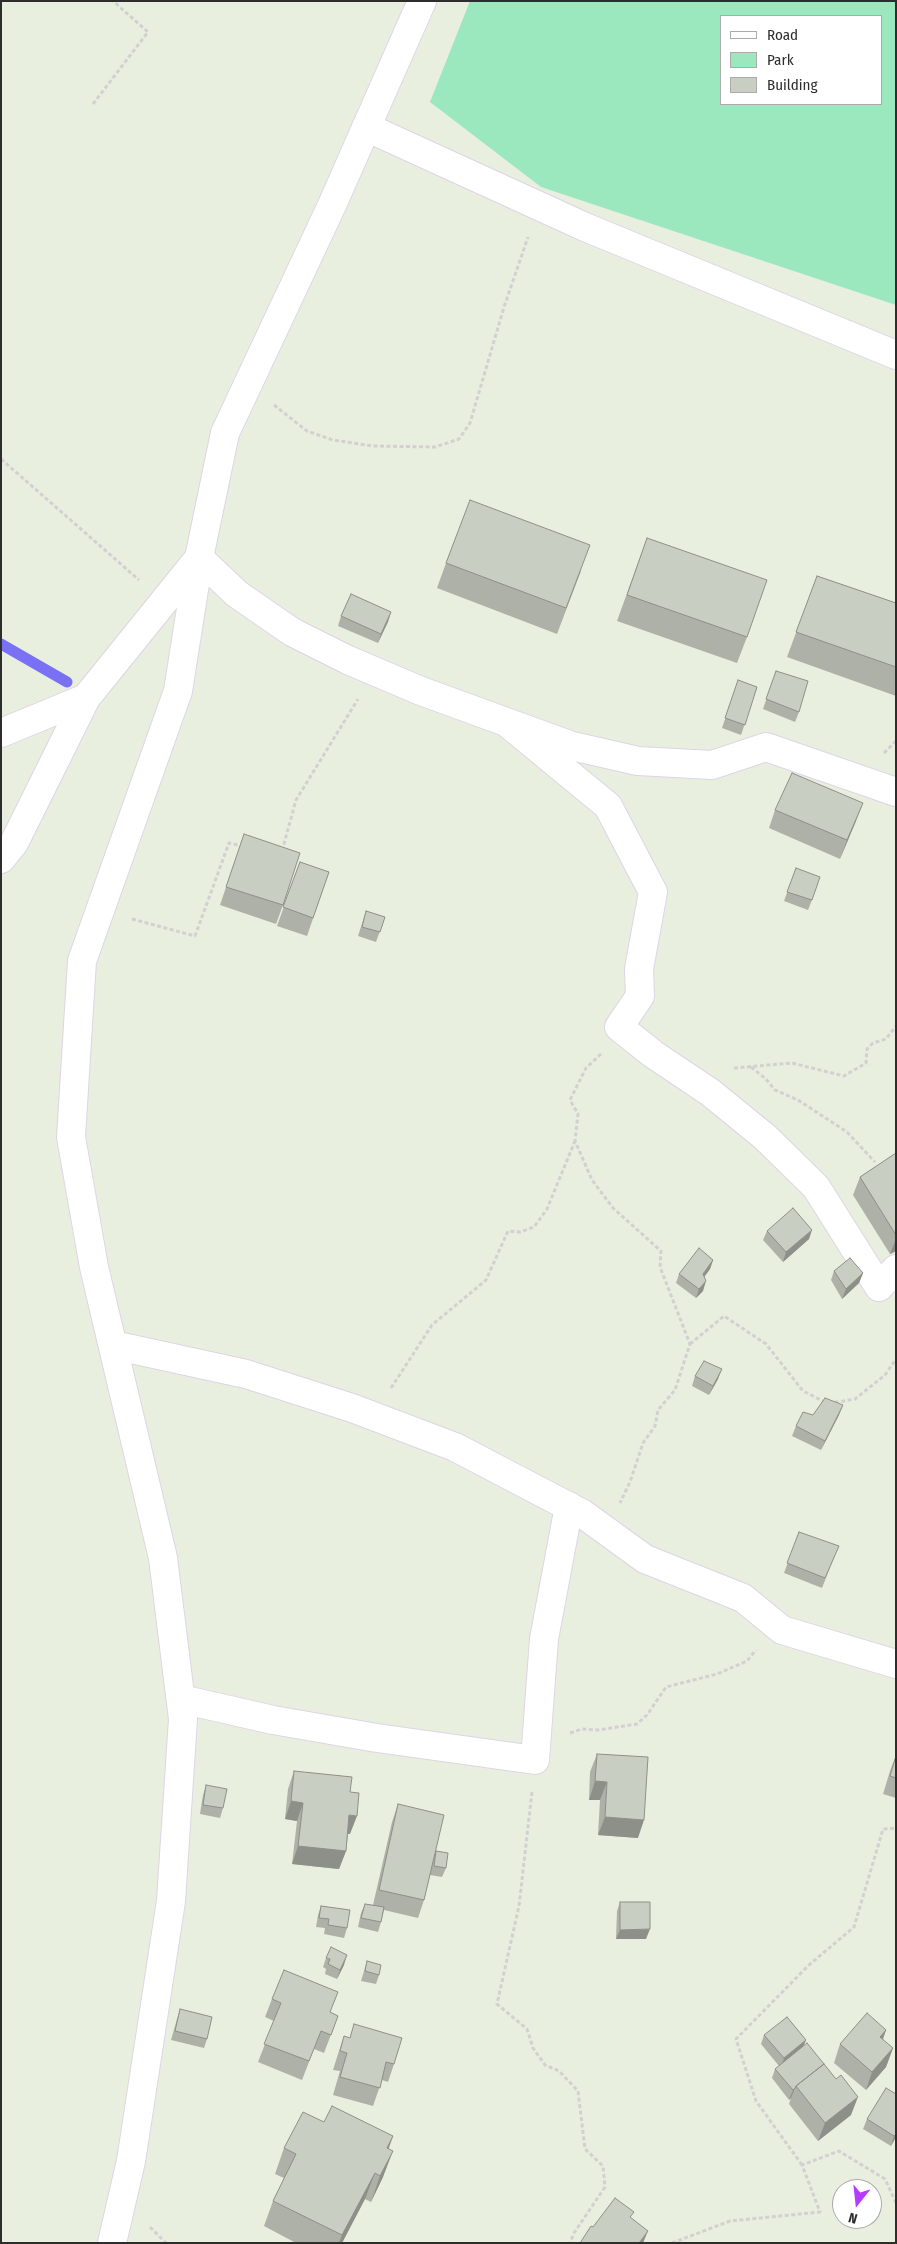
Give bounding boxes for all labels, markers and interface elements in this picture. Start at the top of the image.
legend [720,15,882,105]
text: Road [767,26,798,44]
text: Park [767,51,794,69]
text: Building [767,76,818,94]
north arrow [832,2179,882,2229]
text: N [847,2209,859,2227]

